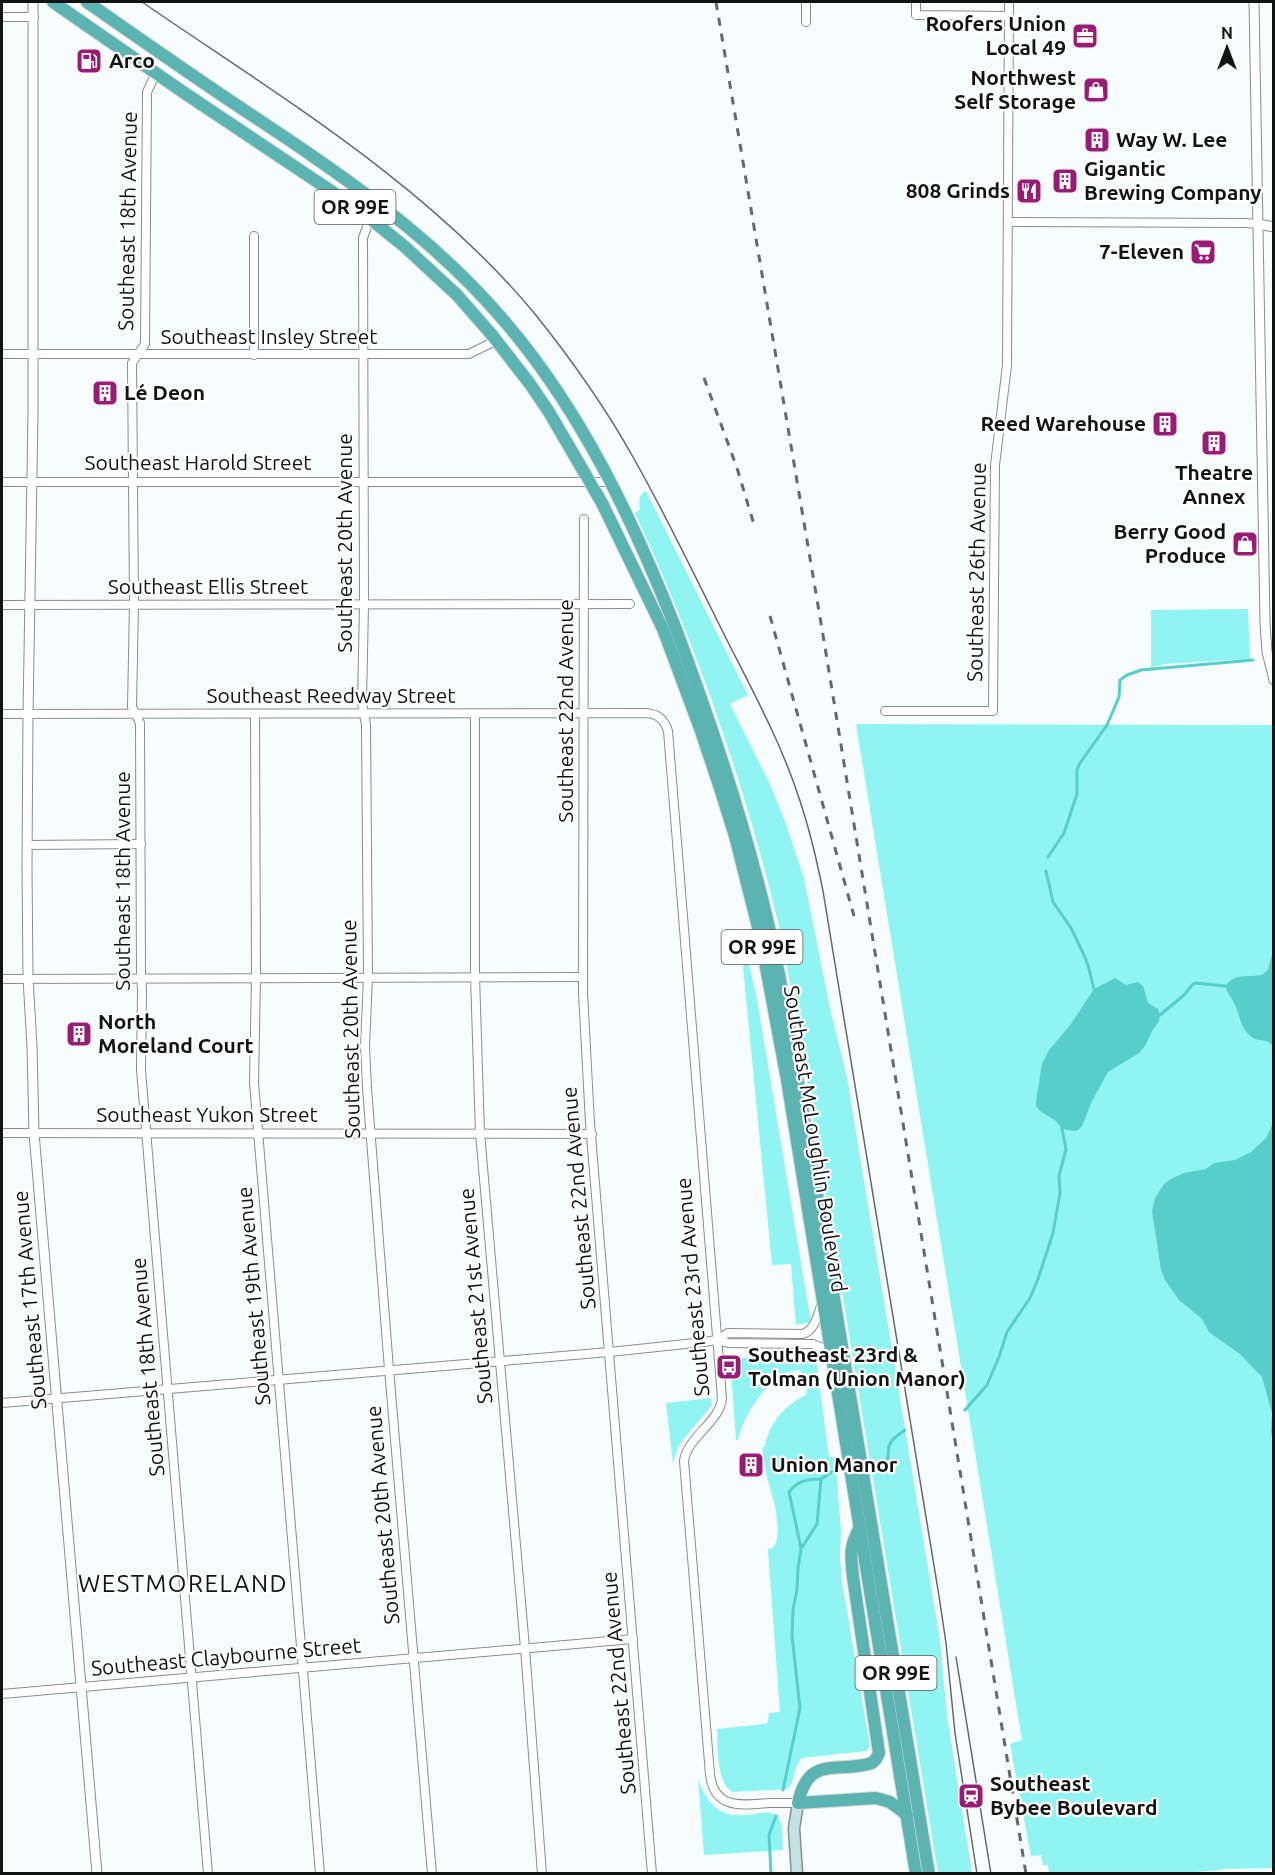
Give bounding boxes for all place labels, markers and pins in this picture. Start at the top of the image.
place label: Roofers Union Local 49 [925,11,1066,59]
office icon: Roofers Union Local 49 [1070,21,1100,51]
fuel station icon: Arco [74,46,104,76]
place label: Arco [109,48,155,72]
place label: Northwest Self Storage [954,65,1076,113]
shop icon: Northwest Self Storage [1081,75,1111,105]
building icon: Way W. Lee [1082,125,1112,155]
place label: Way W. Lee [1116,127,1227,151]
place label: Gigantic Brewing Company [1084,156,1261,204]
building icon: Gigantic Brewing Company [1050,166,1080,196]
restaurant icon: 808 Grinds [1014,176,1044,206]
place label: 808 Grinds [906,178,1010,202]
supermarket icon: 7-Eleven [1188,237,1218,267]
place label: 7-Eleven [1099,239,1184,263]
building icon: Lé Deon [90,378,120,408]
place label: Lé Deon [124,380,205,404]
building icon: Reed Warehouse [1150,409,1180,439]
place label: Reed Warehouse [980,411,1146,435]
building icon: Theatre Annex [1199,428,1229,458]
place label: Theatre Annex [1175,460,1253,508]
place label: Berry Good Produce [1114,519,1226,567]
shop icon: Berry Good Produce [1230,529,1260,559]
place label: North Moreland Court [98,1009,254,1057]
building icon: North Moreland Court [64,1019,94,1049]
place label: Southeast 23rd & Tolman (Union Manor) [748,1342,966,1390]
bus stop icon: Southeast 23rd & Tolman (Union Manor) [714,1352,744,1382]
building icon: Union Manor [736,1450,766,1480]
place label: Union Manor [771,1452,898,1476]
place label: Southeast Bybee Boulevard [990,1771,1158,1819]
station icon: Southeast Bybee Boulevard [956,1781,986,1811]

